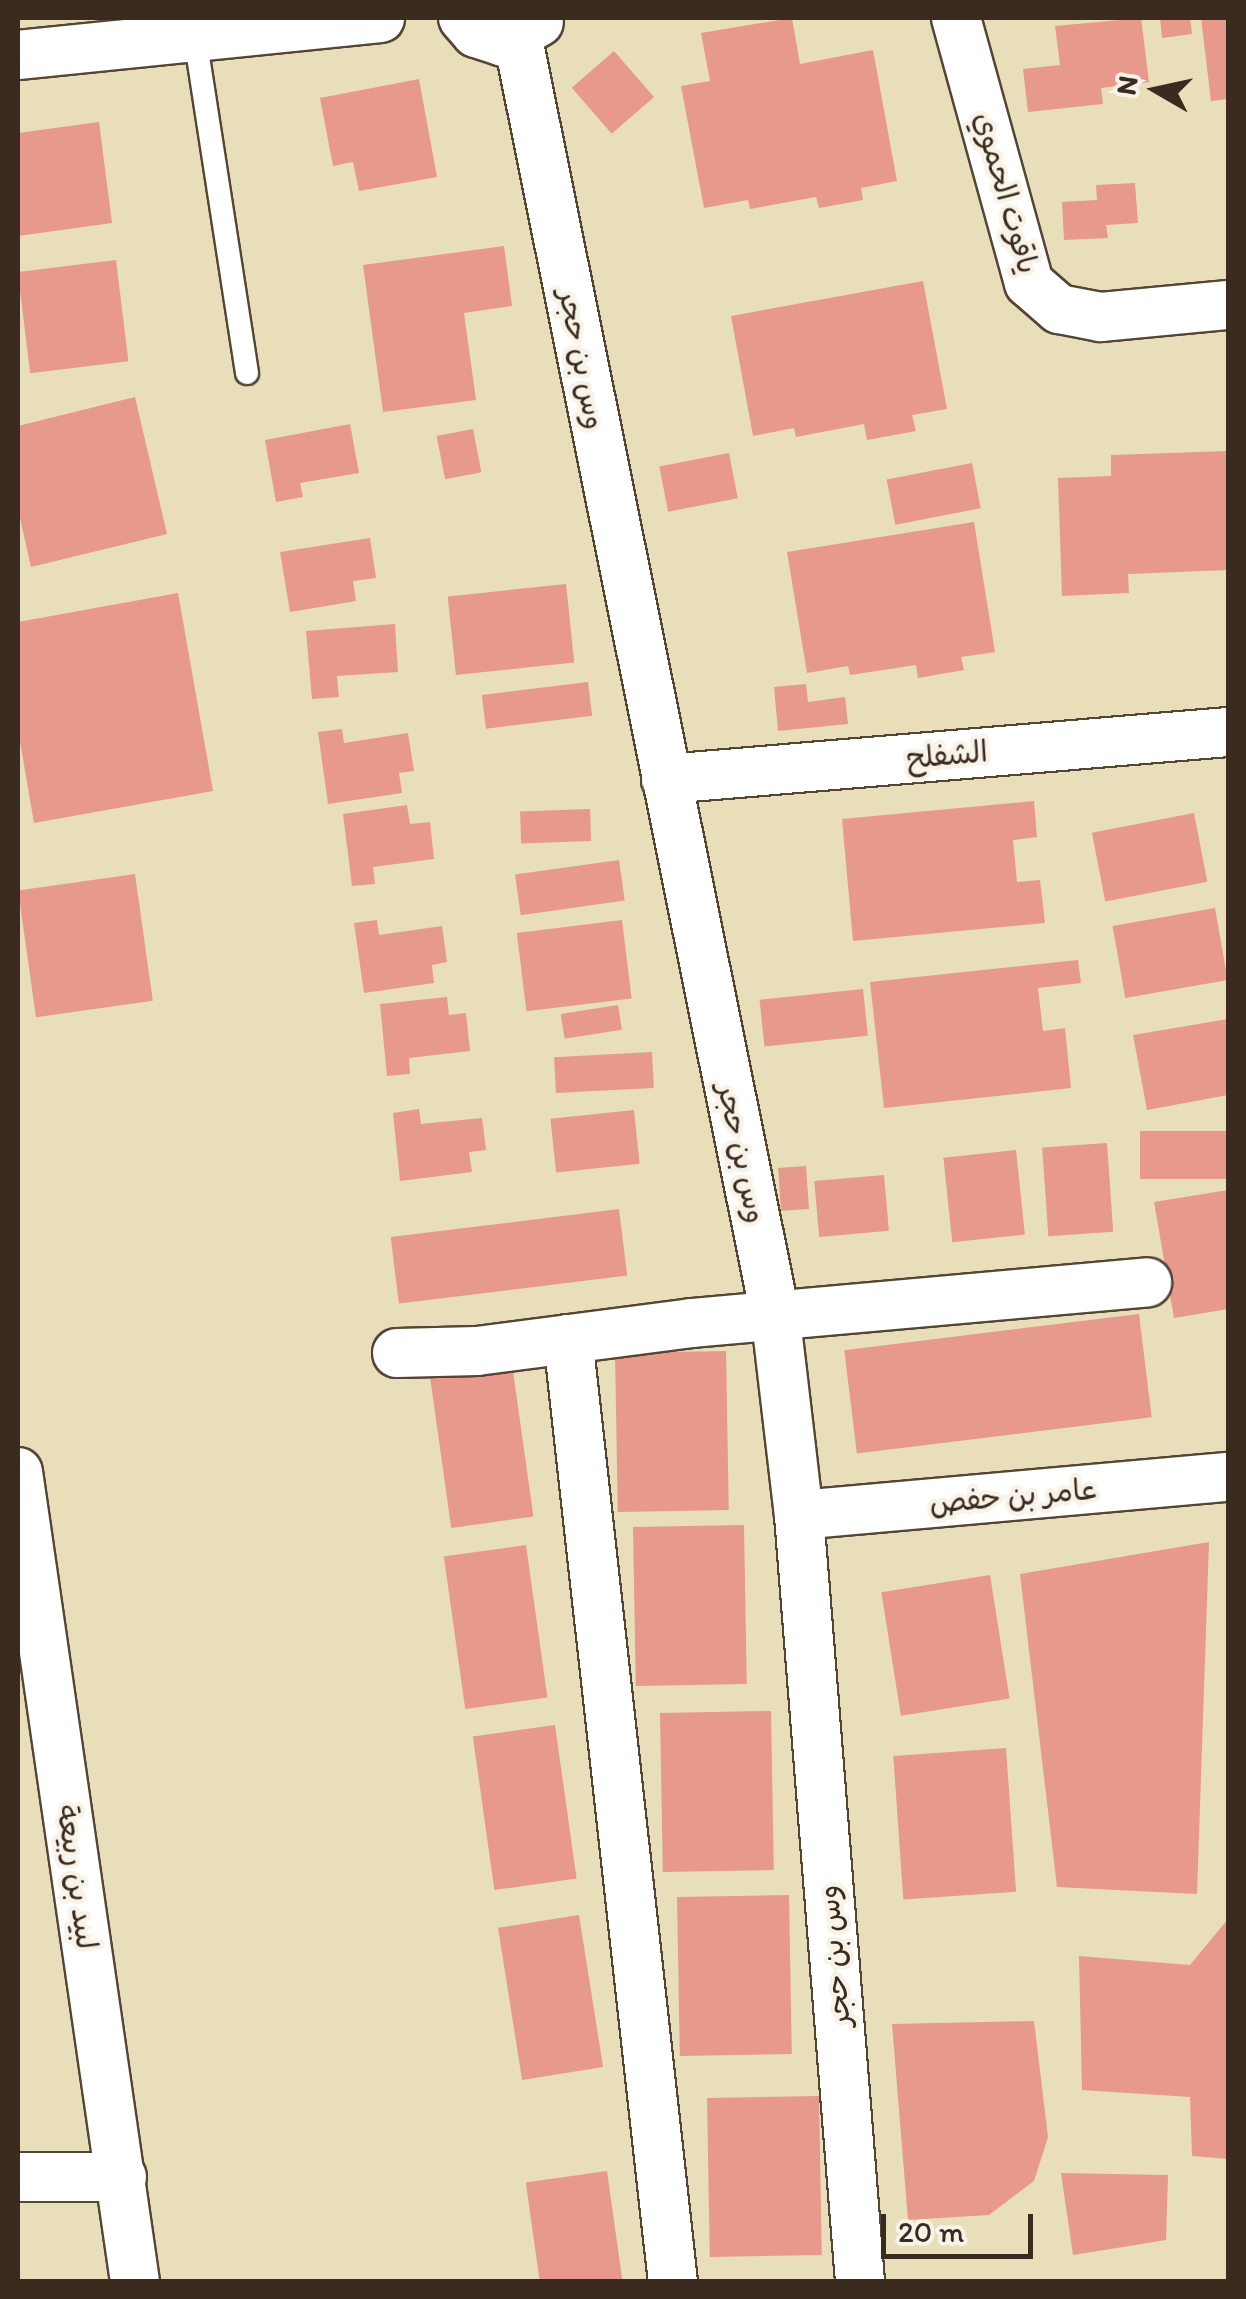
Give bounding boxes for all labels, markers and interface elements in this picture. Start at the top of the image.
north arrow [1106,40,1206,140]
text: N [1108,73,1145,97]
street label: ياقوت الحموي [966,108,1046,278]
street label: وس بن حجر [551,286,613,432]
street label: الشفلح [905,734,989,776]
street label: وس بن حجر [710,1080,774,1226]
street label: عامر بن حفص [928,1471,1100,1521]
street label: لبيد بن ربيعة [49,1802,105,1952]
street label: وس بن حجر [810,1883,858,2029]
scale bar [886,2194,1038,2256]
text: 20 m [898,2213,964,2250]

